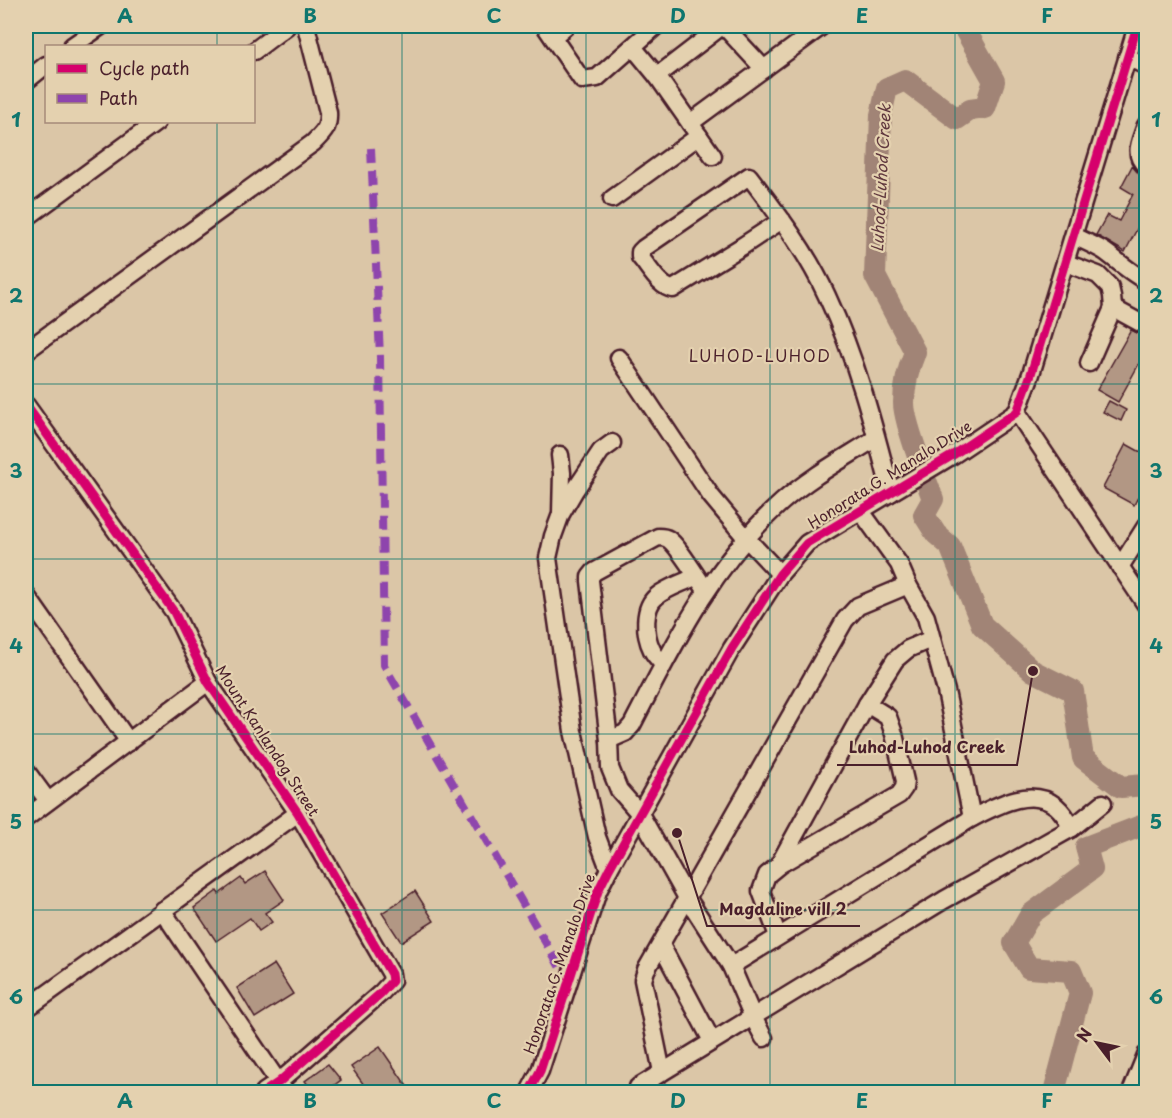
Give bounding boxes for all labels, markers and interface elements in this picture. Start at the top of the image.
text: A [117,0,133,30]
text: B [303,0,317,30]
text: C [486,0,502,30]
text: D [670,0,686,30]
text: E [856,0,868,30]
text: F [1041,0,1053,30]
legend [45,45,255,123]
text: Cycle path [99,54,190,81]
text: Path [99,84,138,111]
water label: Luhod-Luhod Creek [864,102,896,253]
text: 1 [11,104,21,134]
text: 1 [1151,104,1161,134]
text: 2 [9,280,23,310]
text: 2 [1149,280,1163,310]
district label: LUHOD-LUHOD [689,343,831,367]
street label: Honorata G. Manalo Drive [803,414,976,534]
text: 3 [9,455,23,485]
text: 3 [1149,455,1163,485]
text: 4 [9,630,23,660]
text: 4 [1149,630,1163,660]
street label: Mount Kanlandog Street [211,660,326,820]
callout: Luhod-Luhod Creek [837,731,1017,765]
text: Luhod-Luhod Creek [849,734,1005,758]
text: 5 [10,806,22,836]
text: 5 [1150,806,1162,836]
street label: Honorata G. Manalo Drive [517,870,600,1057]
callout: Magdaline vill 2 [707,892,860,926]
text: Magdaline vill 2 [719,896,847,920]
text: 6 [9,981,23,1011]
text: 6 [1149,981,1163,1011]
north arrow [1067,1013,1127,1073]
text: N [1070,1023,1097,1046]
text: A [117,1085,133,1115]
text: B [303,1085,317,1115]
text: C [486,1085,502,1115]
text: D [670,1085,686,1115]
text: E [856,1085,868,1115]
text: F [1041,1085,1053,1115]

